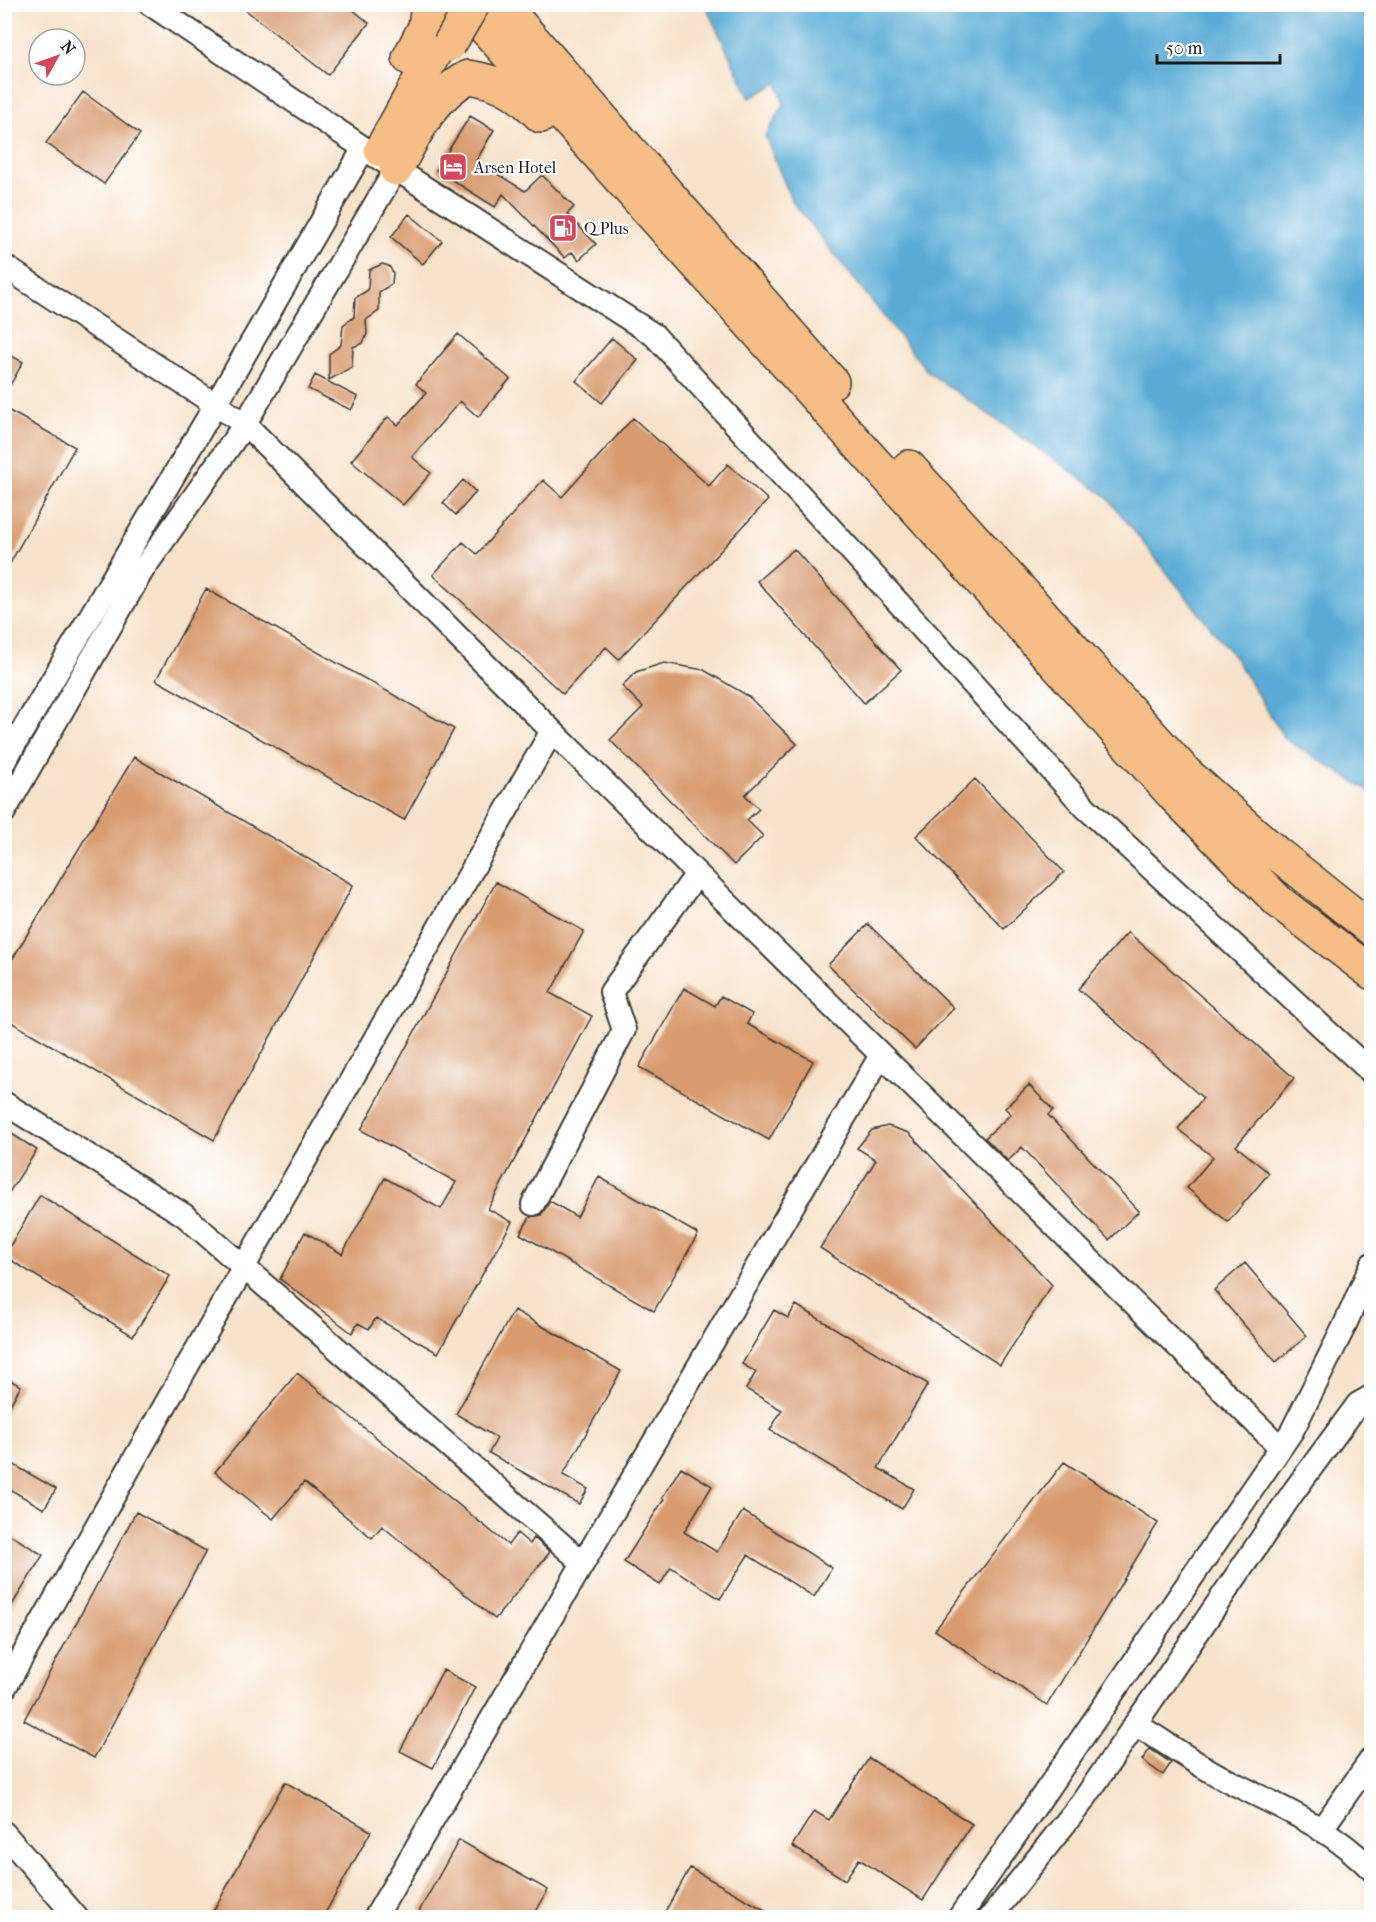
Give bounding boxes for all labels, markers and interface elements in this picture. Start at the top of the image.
north arrow [27,27,87,87]
scale bar [1157,27,1280,65]
text: N [57,37,80,59]
text: 50 m [1166,38,1203,59]
hotel icon: Arsen Hotel [437,151,469,183]
place label: Arsen Hotel [473,158,557,177]
fuel station icon: Q Plus [547,212,579,244]
place label: Q Plus [584,219,629,238]

